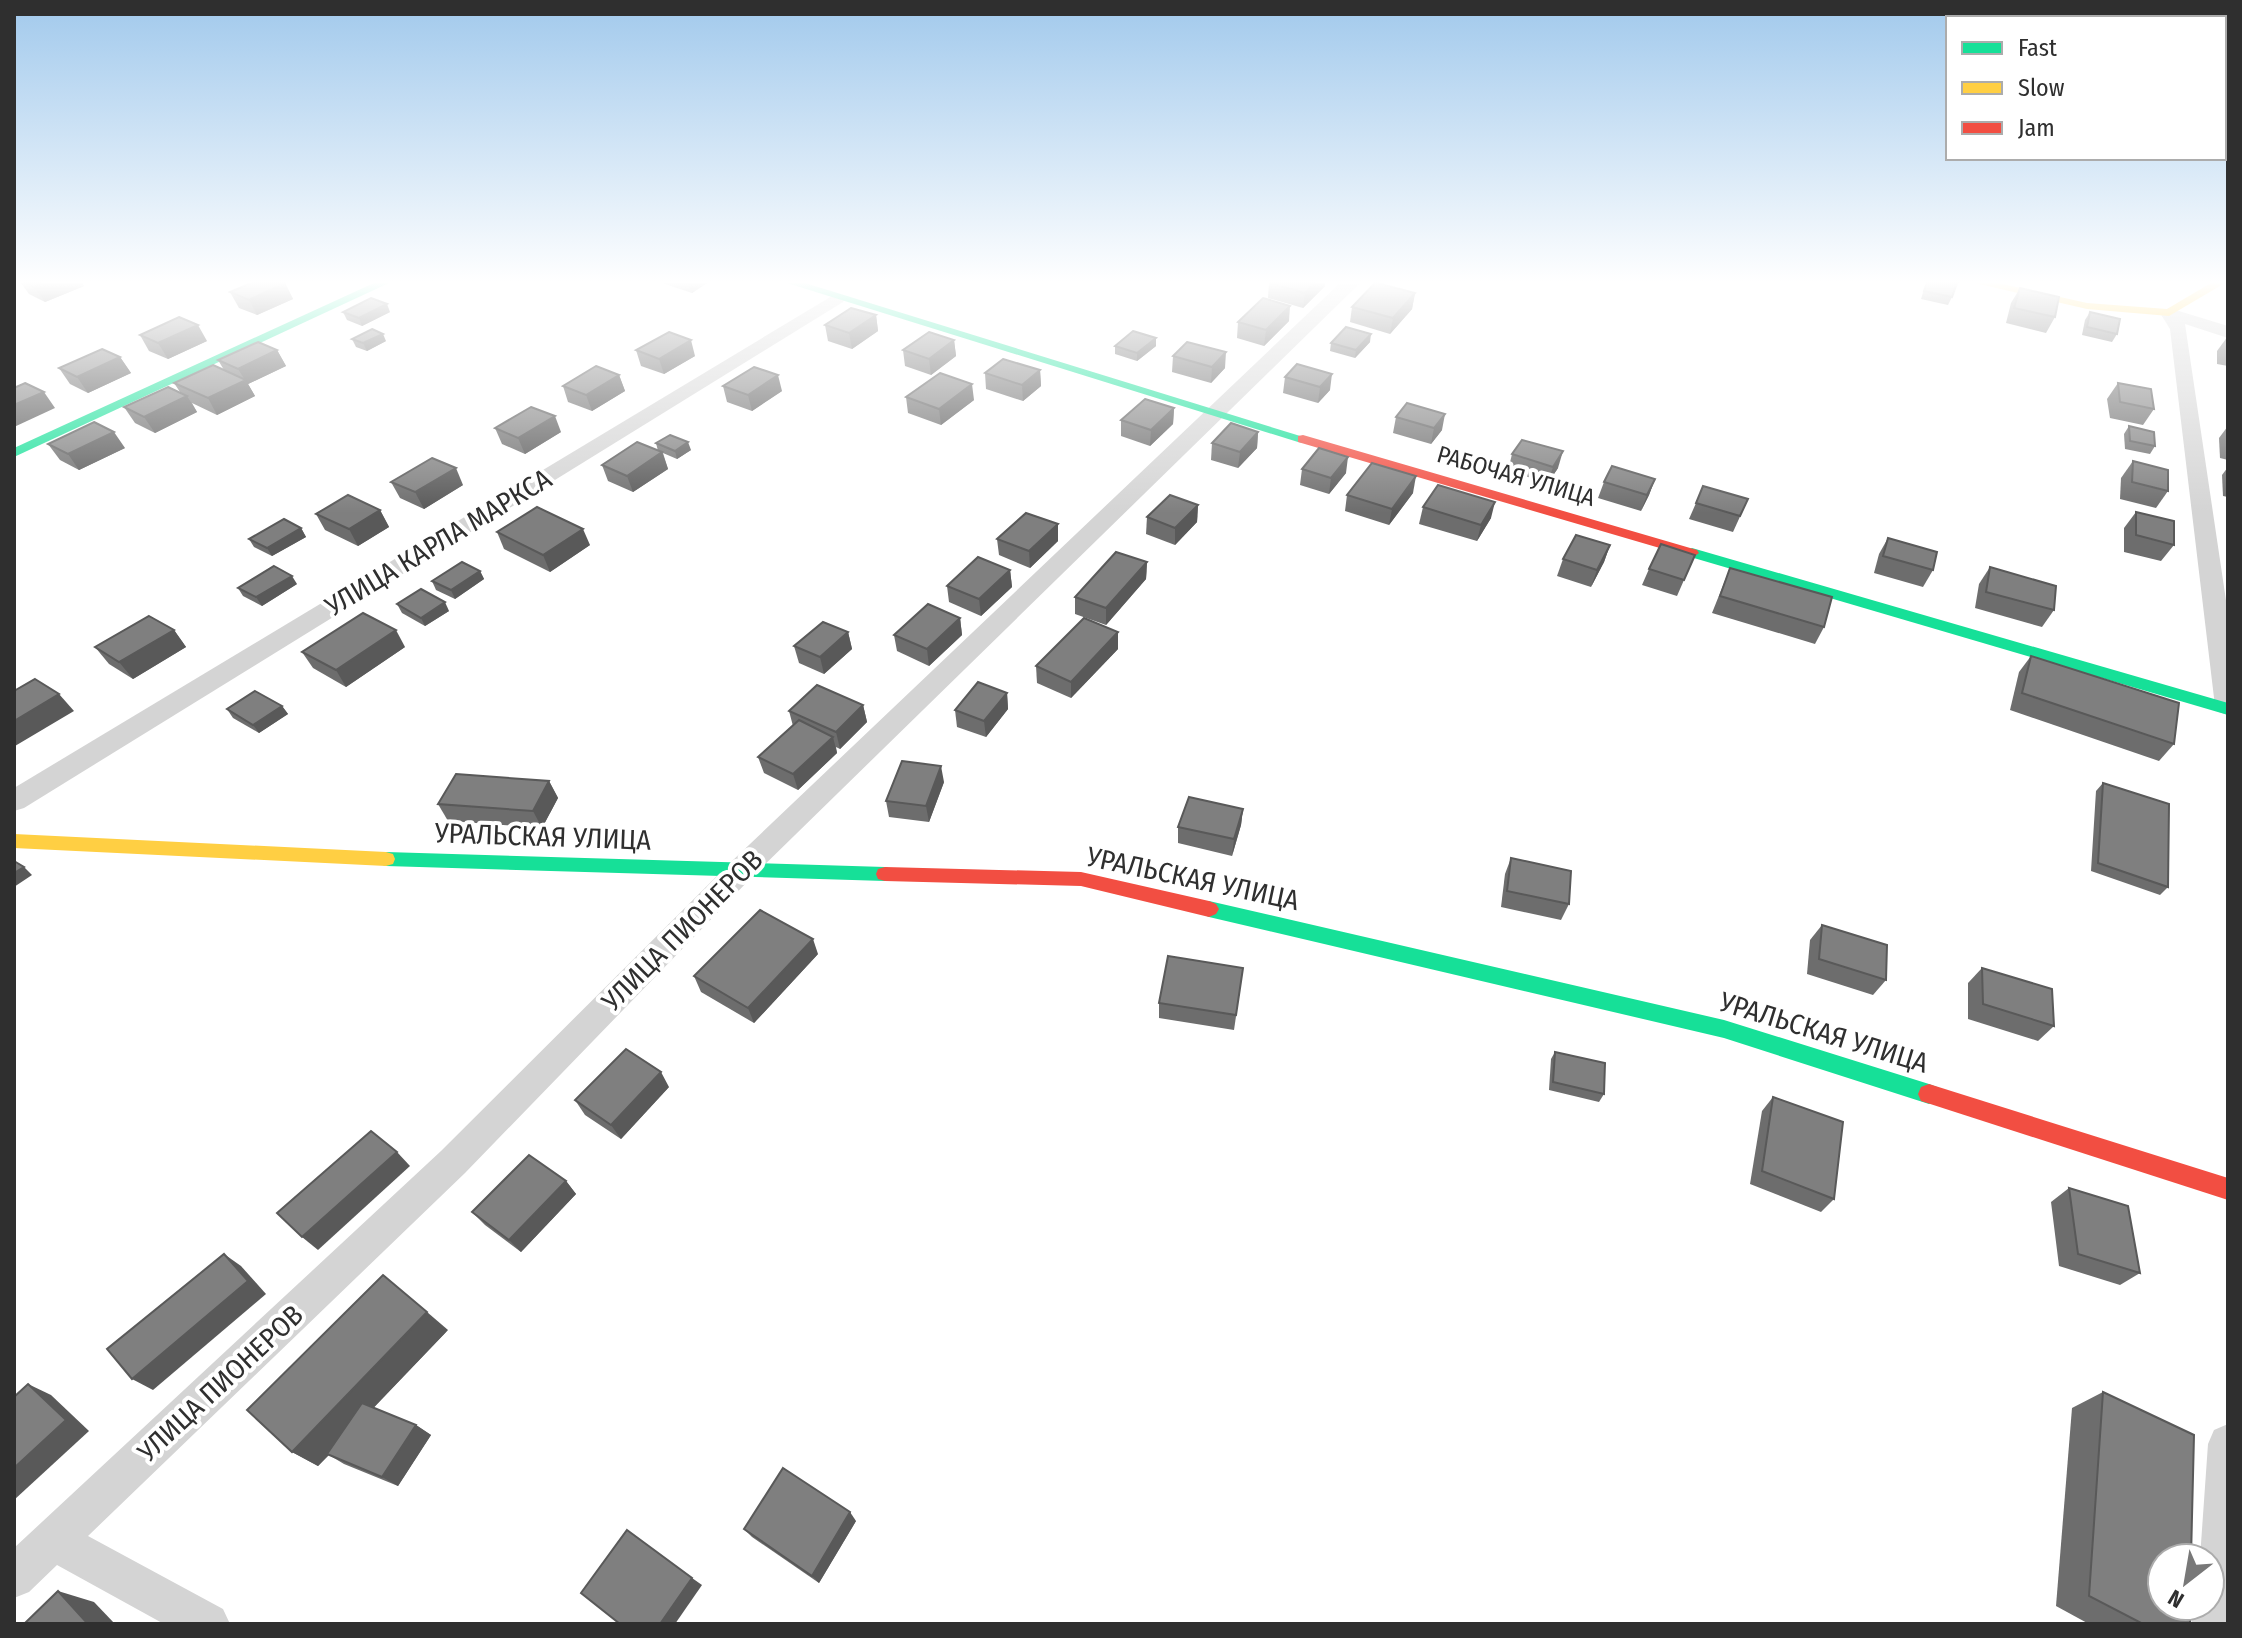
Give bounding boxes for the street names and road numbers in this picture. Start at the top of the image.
street label: РАБОЧАЯ УЛИЦА [1434,440,1599,512]
street label: УЛИЦА КАРЛА МАРКСА [318,462,558,623]
street label: УРАЛЬСКАЯ УЛИЦА [433,816,652,857]
street label: УРАЛЬСКАЯ УЛИЦА [1083,840,1302,917]
street label: УЛИЦА ПИОНЕРОВ [594,843,770,1018]
street label: УРАЛЬСКАЯ УЛИЦА [1715,985,1932,1080]
street label: УЛИЦА ПИОНЕРОВ [130,1298,310,1469]

